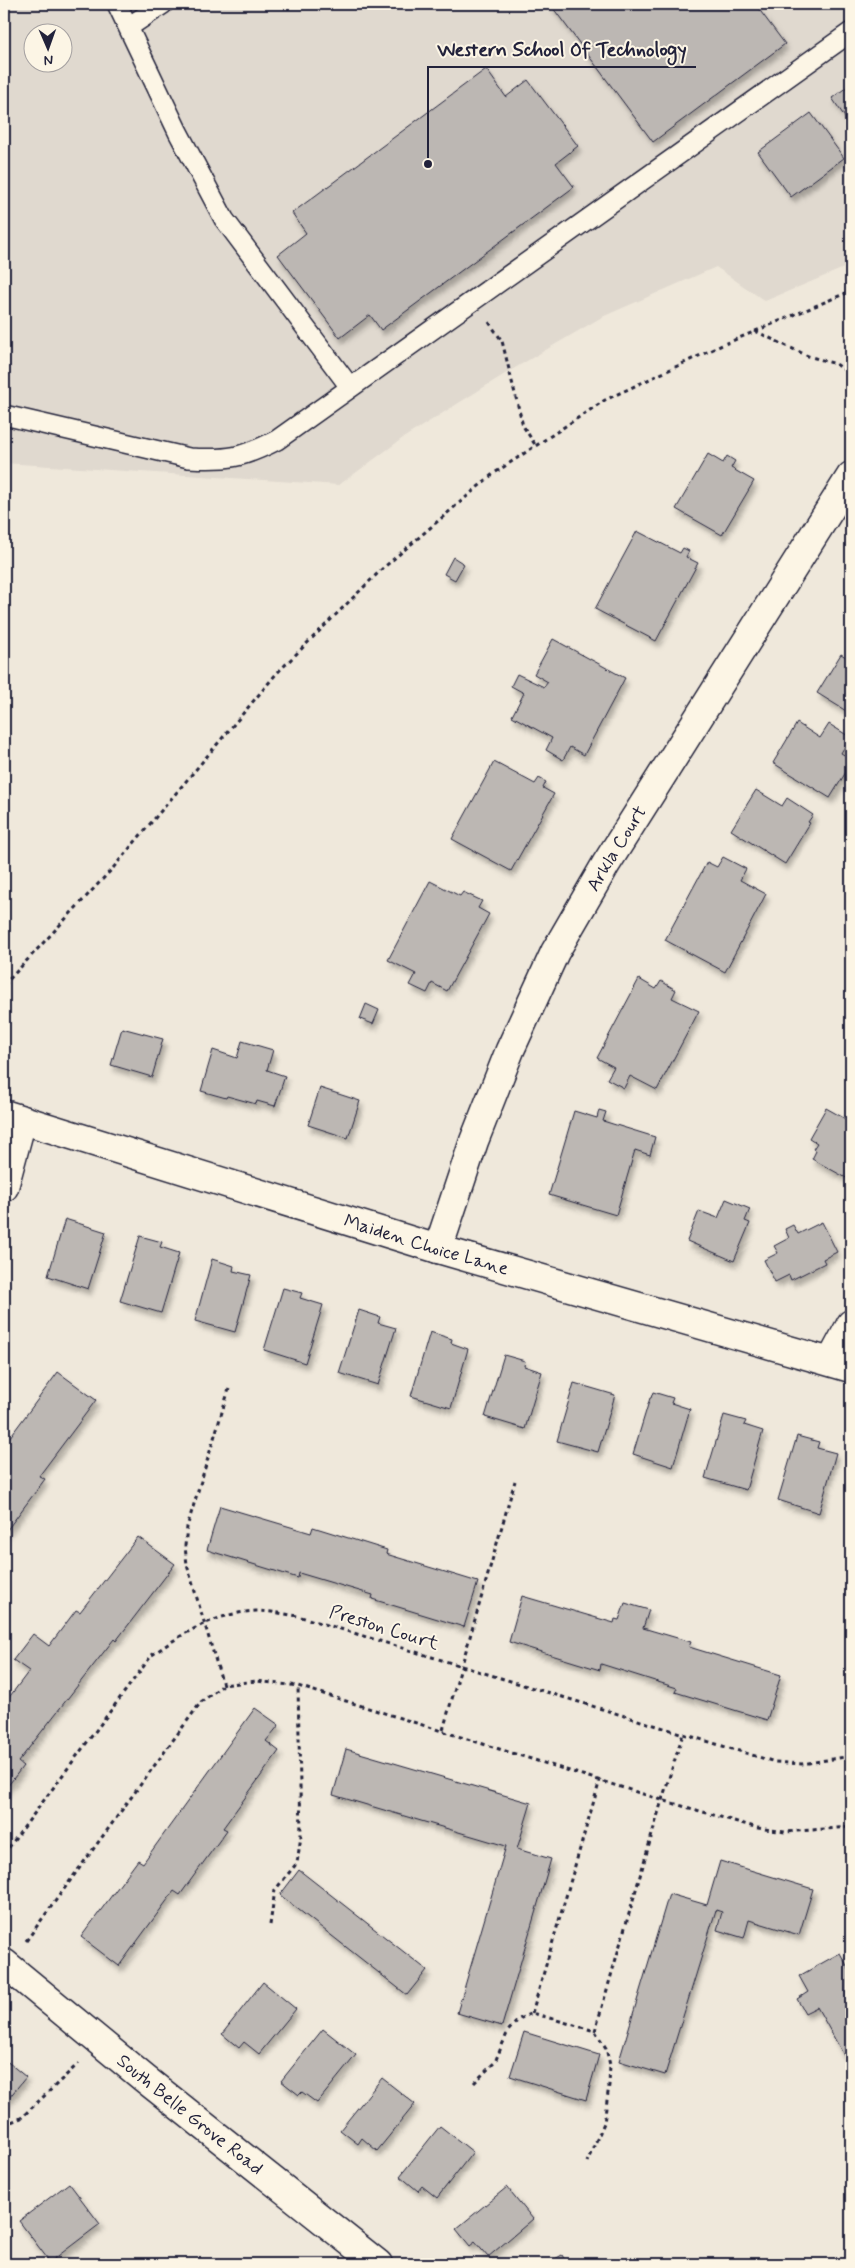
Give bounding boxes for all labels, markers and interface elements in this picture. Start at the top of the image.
north arrow [22,22,72,72]
callout: Western School Of Technology [428,32,696,67]
text: Western School Of Technology [436,37,687,66]
text: N [43,51,53,69]
street label: Arkla Court [580,801,652,896]
street label: Maiden Choice Lane [341,1208,512,1281]
street label: Preston Court [326,1600,442,1656]
street label: South Belle Grove Road [112,2048,269,2181]

